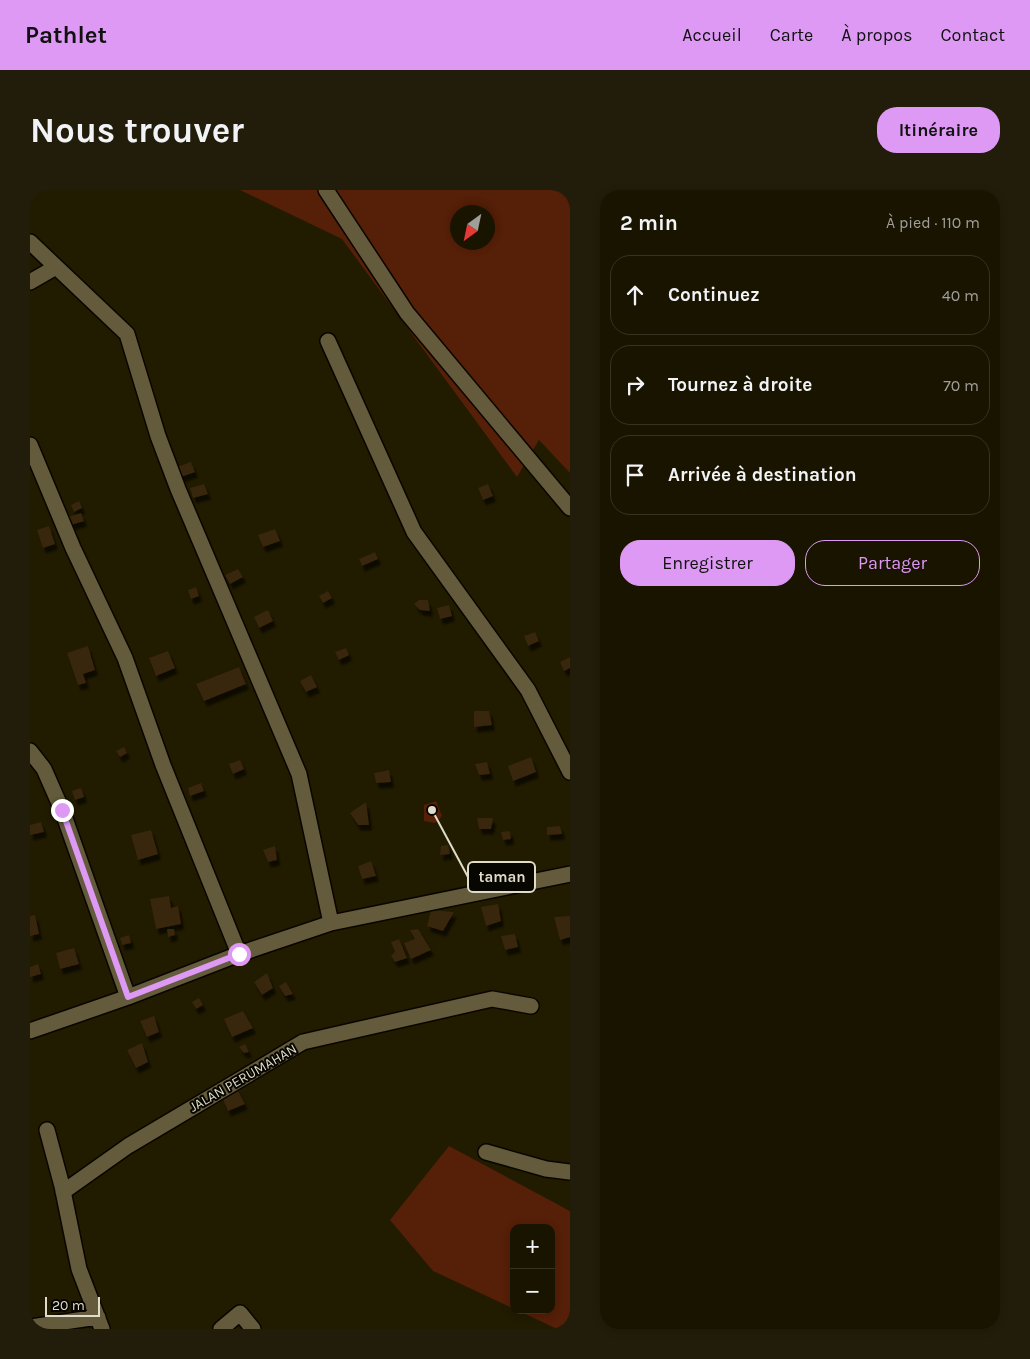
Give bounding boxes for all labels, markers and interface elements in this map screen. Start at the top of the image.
text: Pathlet [25,21,107,49]
text: Accueil [682,24,742,46]
text: Carte [770,24,813,46]
text: À propos [841,24,913,46]
text: Contact [941,24,1005,46]
button: Itinéraire [877,107,1000,153]
text: Nous trouver [30,110,244,151]
north arrow [450,205,495,250]
text: 2 min [620,211,678,235]
text: À pied · 110 m [886,213,980,232]
icon: ahead [621,281,649,309]
text: Continuez [668,284,760,306]
text: 40 m [942,286,979,305]
icon: right [621,371,649,399]
text: Tournez à droite [668,374,812,396]
text: 70 m [943,376,979,395]
icon: arrive [621,461,649,489]
text: Arrivée à destination [668,464,857,486]
button: Enregistrer [620,540,795,586]
button: Partager [805,540,980,586]
route end [51,799,74,822]
callout: taman [468,862,535,892]
text: taman [478,868,526,886]
route start [228,943,251,966]
street label: JALAN PERUMAHAN [186,1040,300,1116]
map controls [510,1224,555,1314]
button: + [510,1224,555,1269]
button: − [510,1269,555,1314]
scale bar [45,1294,100,1317]
text: 20 m [52,1297,85,1314]

